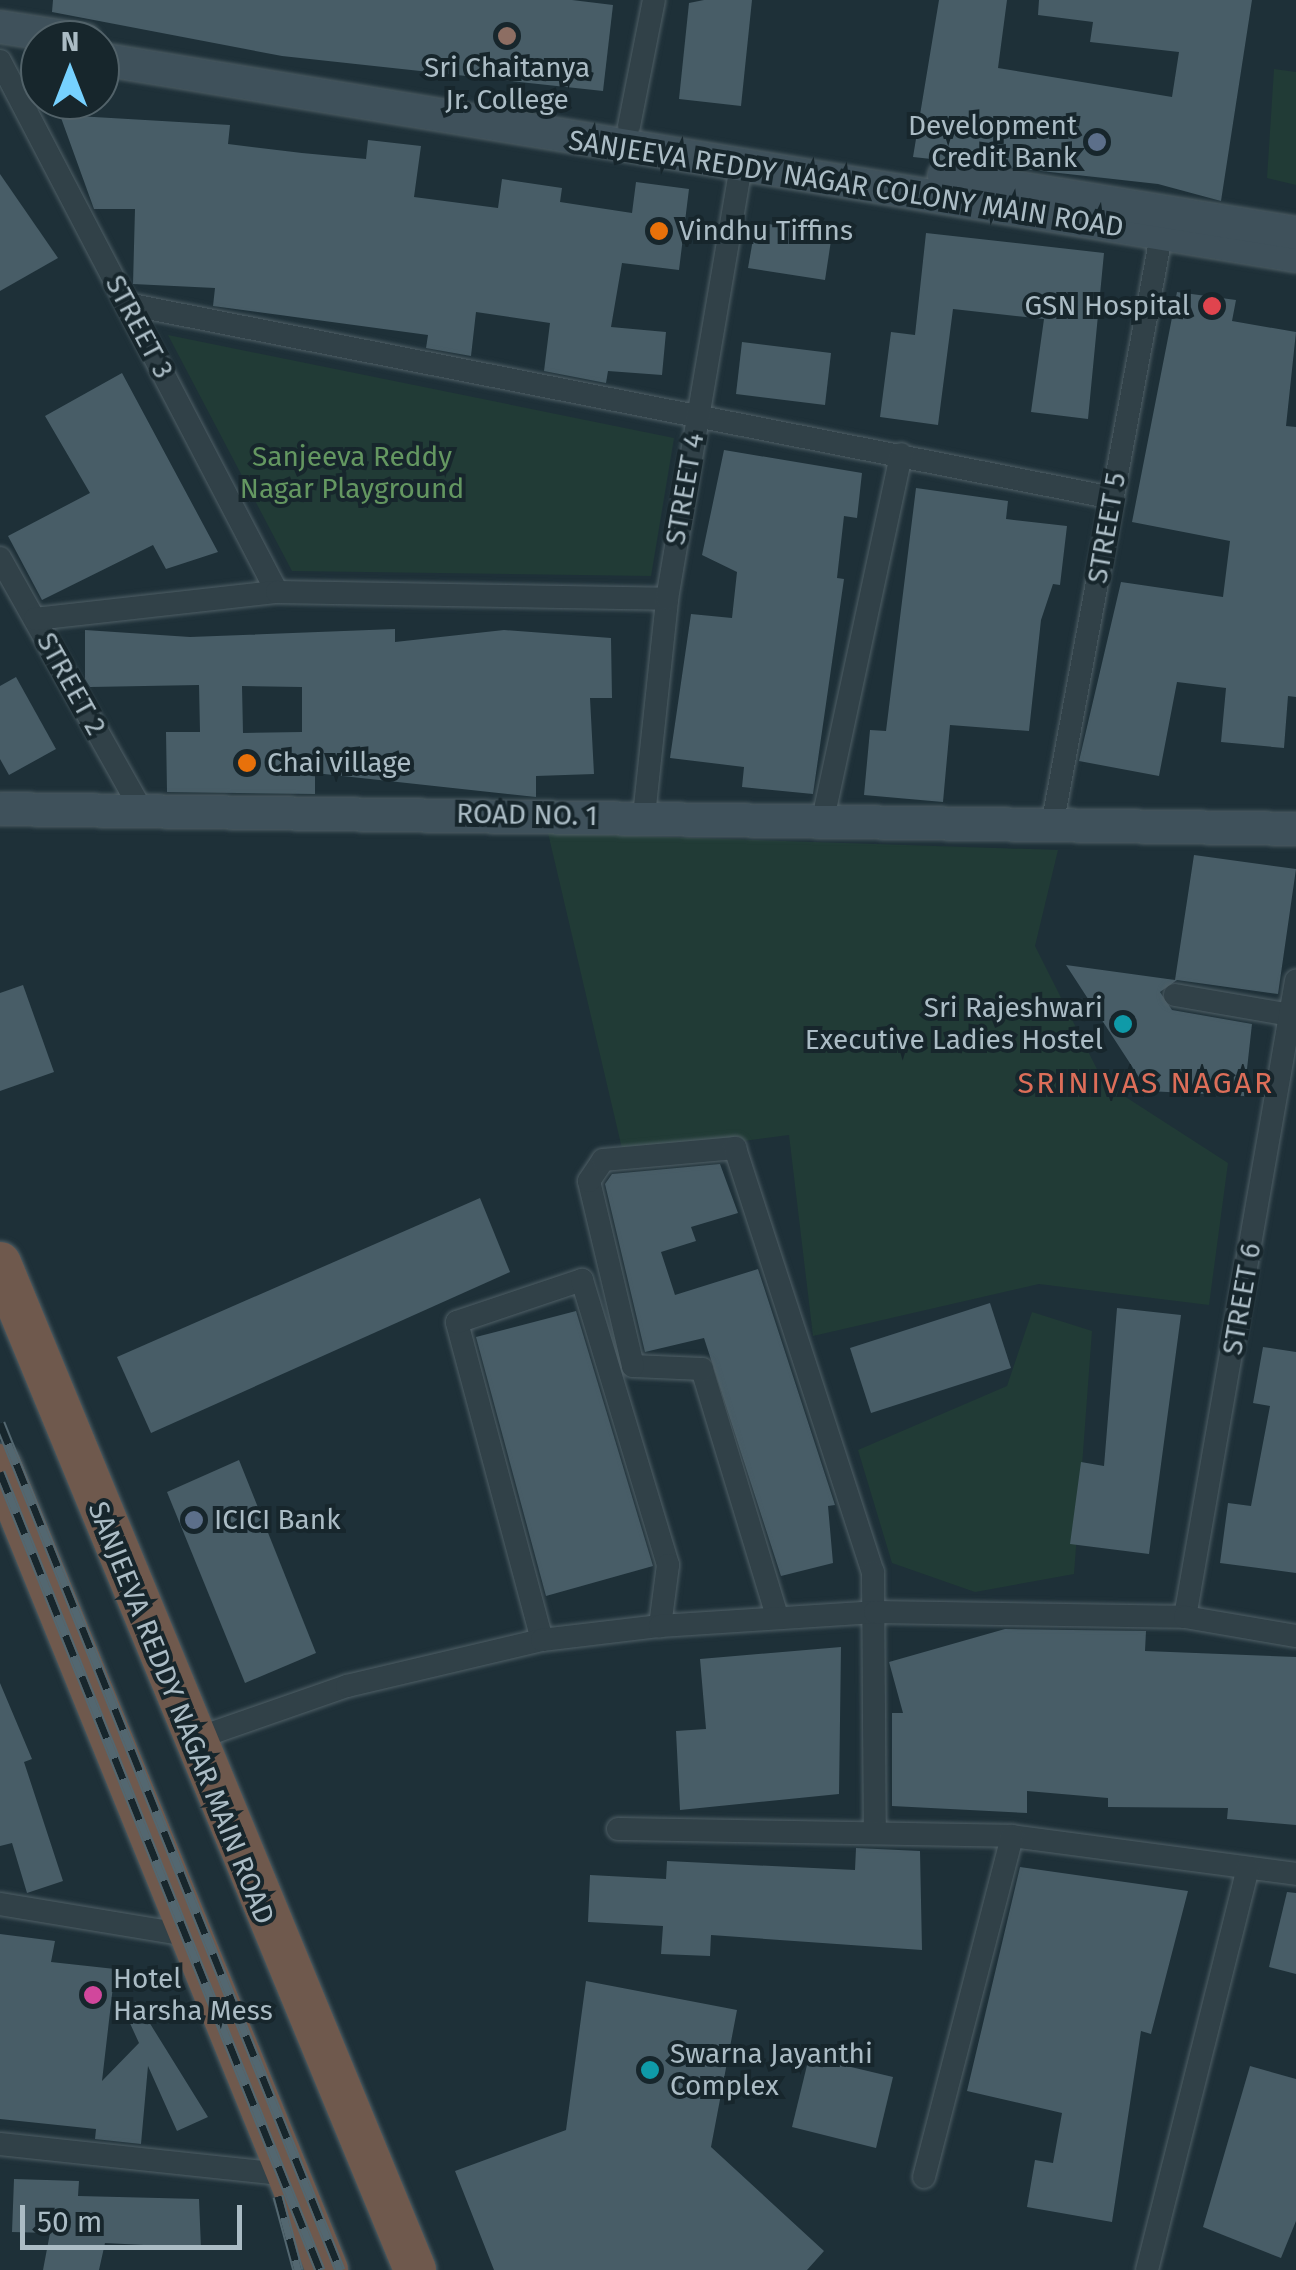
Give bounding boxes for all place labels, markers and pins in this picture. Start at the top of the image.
marker: Sri Chaitanya Jr. College [496,25,518,47]
place label: Sri Chaitanya Jr. College [424,51,590,117]
place label: Development Credit Bank [908,109,1077,175]
marker: Development Credit Bank [1086,131,1108,153]
place label: Vindhu Tiffins [679,214,853,248]
marker: Vindhu Tiffins [648,220,670,242]
place label: GSN Hospital [1024,289,1190,323]
marker: GSN Hospital [1199,293,1225,319]
place label: Chai village [267,746,412,780]
marker: Chai village [236,752,258,774]
place label: Sri Rajeshwari Executive Ladies Hostel [805,991,1103,1057]
marker: Sri Rajeshwari Executive Ladies Hostel [1112,1013,1134,1035]
place label: ICICI Bank [214,1503,341,1537]
marker: ICICI Bank [183,1509,205,1531]
place label: Hotel Harsha Mess [113,1962,273,2028]
marker: Hotel Harsha Mess [82,1984,104,2006]
place label: Swarna Jayanthi Complex [670,2037,873,2103]
marker: Swarna Jayanthi Complex [639,2059,661,2081]

